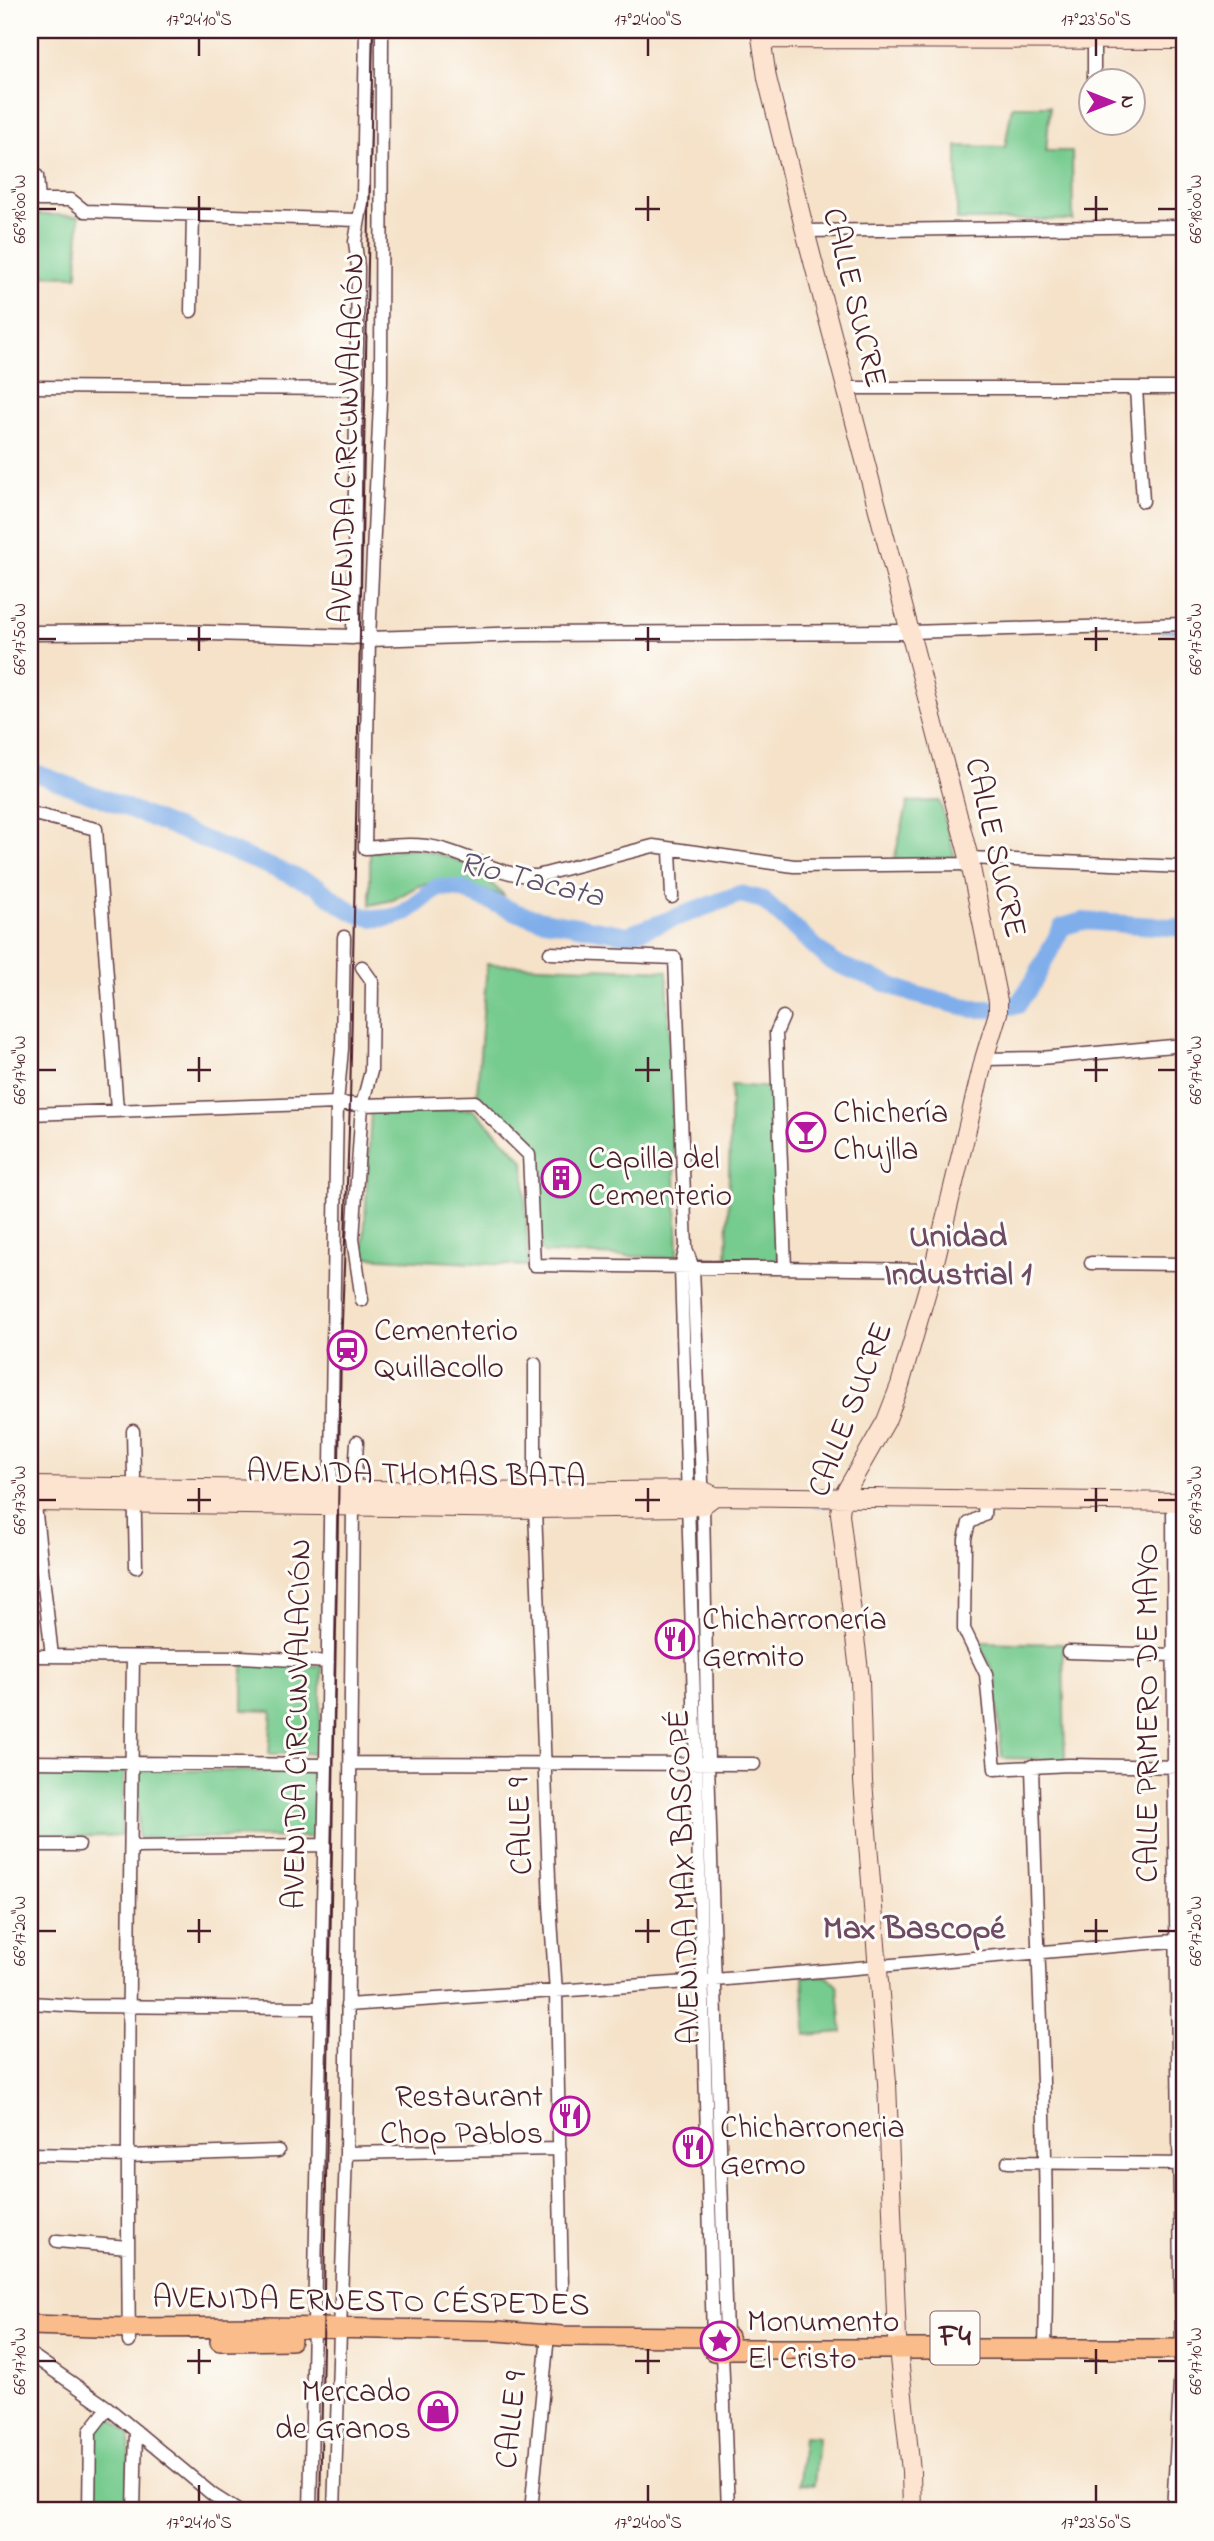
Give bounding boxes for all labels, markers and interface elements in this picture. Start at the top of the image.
text: 17°24'10"S [166,8,232,34]
text: 17°24'00"S [614,8,682,34]
text: 17°23'50"S [1061,8,1131,34]
north arrow [1078,66,1148,136]
text: N [1113,96,1140,109]
text: 66°18'00"W [8,175,34,243]
text: 66°18'00"W [1184,175,1210,243]
street label: CALLE SUCRE [808,203,898,393]
street label: AVENIDA CIRCUNVALACIÓN [319,252,379,624]
text: 66°17'50"W [8,603,34,675]
text: 66°17'50"W [1184,603,1210,675]
street label: CALLE SUCRE [950,753,1038,943]
water label: Río Tacata [454,840,610,922]
text: 66°17'40"W [8,1035,34,1105]
text: 66°17'40"W [1184,1035,1210,1105]
place label: Chichería Chujlla [833,1091,948,1175]
bar icon: Chichería Chujlla [785,1111,827,1153]
place label: Capilla del Cementerio [588,1137,732,1221]
building icon: Capilla del Cementerio [540,1157,582,1199]
district label: Unidad Industrial 1 [884,1214,1032,1300]
place label: Cementerio Quillacollo [374,1309,518,1393]
street label: CALLE SUCRE [797,1316,907,1504]
station icon: Cementerio Quillacollo [326,1329,368,1371]
street label: AVENIDA THOMAS BATA [246,1450,586,1502]
text: 66°17'30"W [8,1465,34,1535]
text: 66°17'30"W [1184,1465,1210,1535]
street label: AVENIDA CIRCUNVALACIÓN [272,1538,326,1910]
street label: CALLE PRIMERO DE MAYO [1126,1543,1173,1883]
place label: Chicharronería Germito [702,1598,887,1682]
restaurant icon: Chicharronería Germito [654,1618,696,1660]
street label: AVENIDA MAX BASCOPÉ [657,1709,715,2045]
street label: CALLE 9 [497,1776,547,1876]
text: 66°17'20"W [8,1896,34,1966]
text: 66°17'20"W [1184,1896,1210,1966]
district label: Max Bascopé [823,1906,1006,1954]
place label: Restaurant Chop Pablos [380,2075,543,2159]
restaurant icon: Restaurant Chop Pablos [549,2095,591,2137]
place label: Chicharroneria Germo [720,2106,905,2190]
restaurant icon: Chicharroneria Germo [672,2126,714,2168]
street label: AVENIDA ERNESTO CÉSPEDES [152,2276,590,2330]
place label: Monumento El Cristo [747,2300,899,2384]
road number: F4 [930,2312,979,2364]
place icon: Monumento El Cristo [699,2320,741,2362]
text: 66°17'10"W [8,2327,34,2395]
text: 66°17'10"W [1184,2327,1210,2395]
street label: CALLE 9 [485,2368,542,2471]
place label: Mercado de Granos [275,2370,411,2454]
shop icon: Mercado de Granos [417,2390,459,2432]
text: 17°24'10"S [166,2511,232,2537]
text: 17°24'00"S [614,2511,682,2537]
text: 17°23'50"S [1061,2511,1131,2537]

